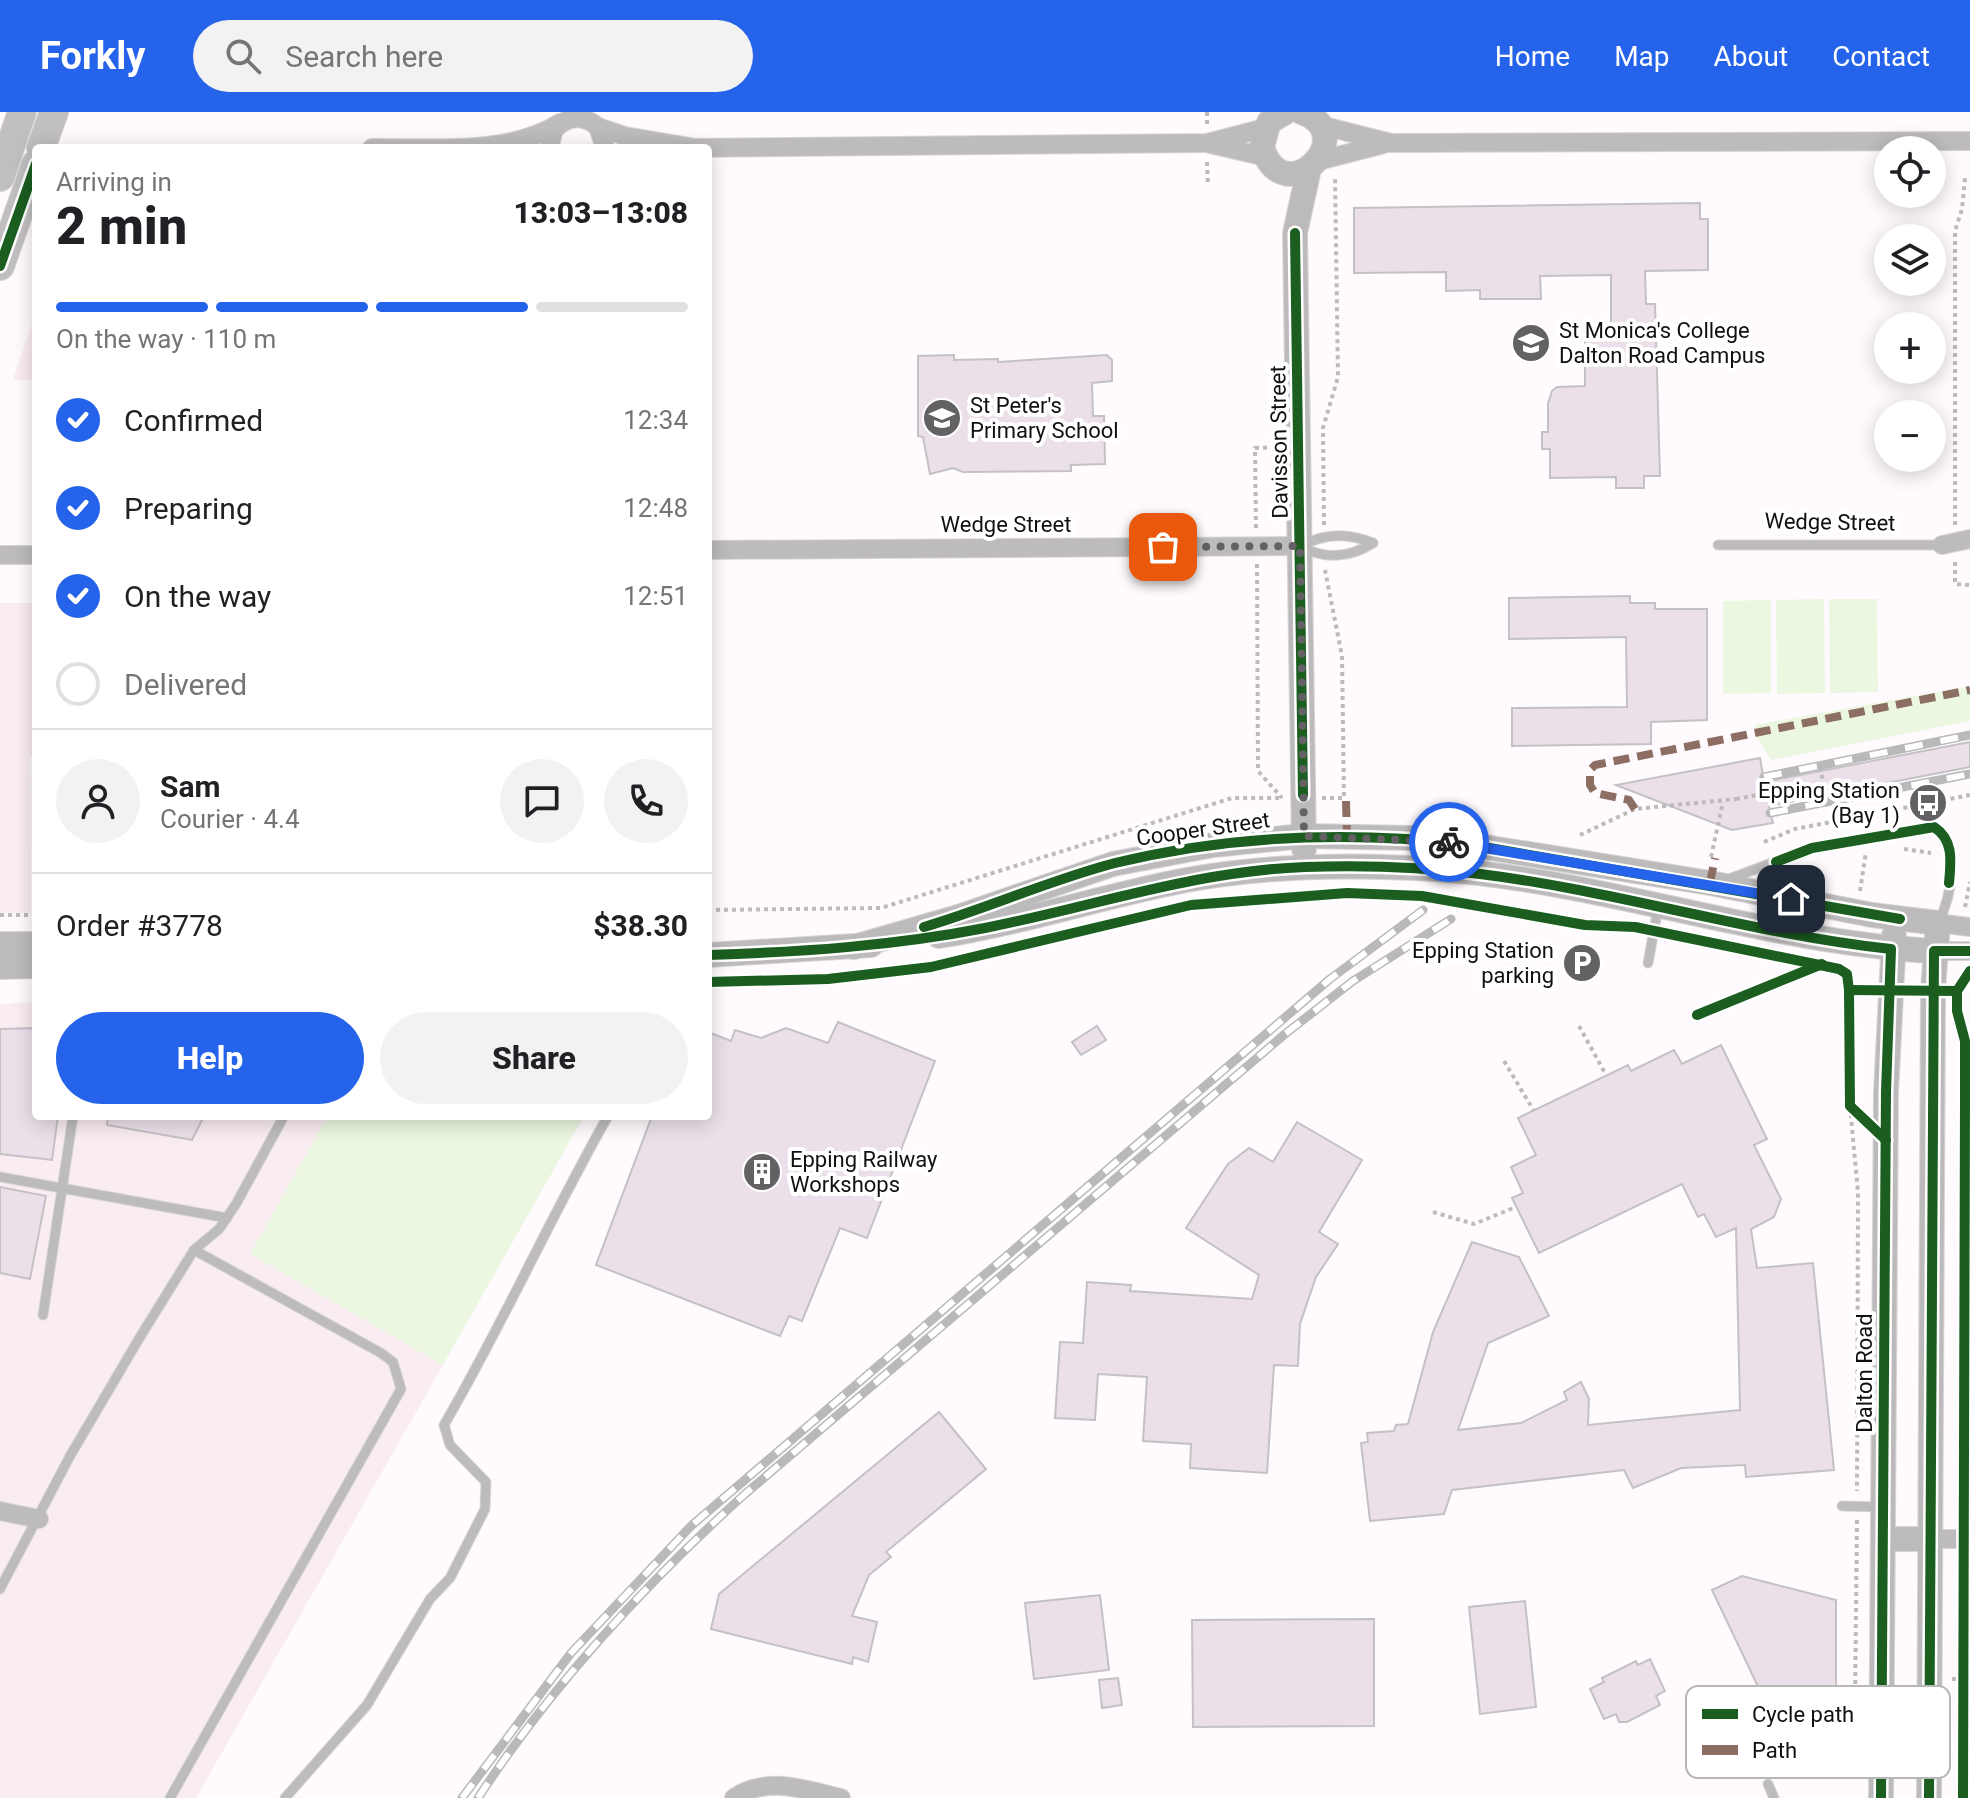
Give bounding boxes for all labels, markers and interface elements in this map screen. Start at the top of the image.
search box [193,20,753,92]
text: Forkly [40,34,145,78]
icon: search [221,34,265,78]
text: Search here [285,39,443,74]
text: Home [1495,40,1570,73]
text: Map [1614,40,1670,73]
text: About [1714,40,1788,73]
text: Contact [1832,40,1930,73]
map controls [1874,136,1946,472]
button: locate [1874,136,1946,208]
text: Arriving in [56,167,172,197]
text: 13:03–13:08 [513,195,688,230]
text: 2 min [56,196,187,257]
button: layers [1874,224,1946,296]
button: + [1874,312,1946,384]
place label: St Monica's College Dalton Road Campus [1559,318,1765,368]
school or university icon: St Monica's College Dalton Road Campus [1510,322,1552,364]
text: On the way · 110 m [56,324,276,354]
street label: Davisson Street [1265,365,1293,519]
place label: St Peter's Primary School [970,393,1119,443]
school or university icon: St Peter's Primary School [921,397,963,439]
icon: check [56,398,100,442]
button: − [1874,400,1946,472]
text: Confirmed [124,403,263,438]
text: 12:34 [623,405,688,435]
icon: check [56,486,100,530]
text: Preparing [124,491,253,526]
text: 12:48 [623,493,688,523]
street label: Wedge Street [1764,508,1896,536]
street label: Wedge Street [941,512,1071,537]
pin [1129,513,1197,581]
icon: bag [1141,525,1185,569]
icon: check [56,574,100,618]
text: On the way [124,579,271,614]
text: 12:51 [623,581,688,611]
text: Delivered [124,667,247,702]
button: person [56,759,140,843]
button: chat [500,759,584,843]
button: phone [604,759,688,843]
text: Sam [160,769,221,804]
place label: Epping Station (Bay 1) [1758,778,1900,829]
bus stop icon: Epping Station (Bay 1) [1907,782,1949,824]
courier [1409,802,1489,882]
text: Courier · 4.4 [160,804,300,834]
street label: Cooper Street [1135,807,1271,851]
icon: bike [1427,820,1471,864]
pin [1757,865,1825,933]
icon: home [1769,877,1813,921]
text: Order #3778 [56,908,223,943]
text: $38.30 [593,908,688,943]
place label: Epping Station parking [1412,938,1554,988]
parking icon: Epping Station parking [1561,942,1603,984]
button: Help [56,1012,364,1104]
button: Share [380,1012,688,1104]
place label: Epping Railway Workshops [790,1147,938,1197]
building icon: Epping Railway Workshops [741,1151,783,1193]
street label: Dalton Road [1852,1313,1877,1433]
legend [1686,1686,1950,1778]
text: Cycle path [1752,1702,1854,1727]
text: Path [1752,1738,1797,1763]

